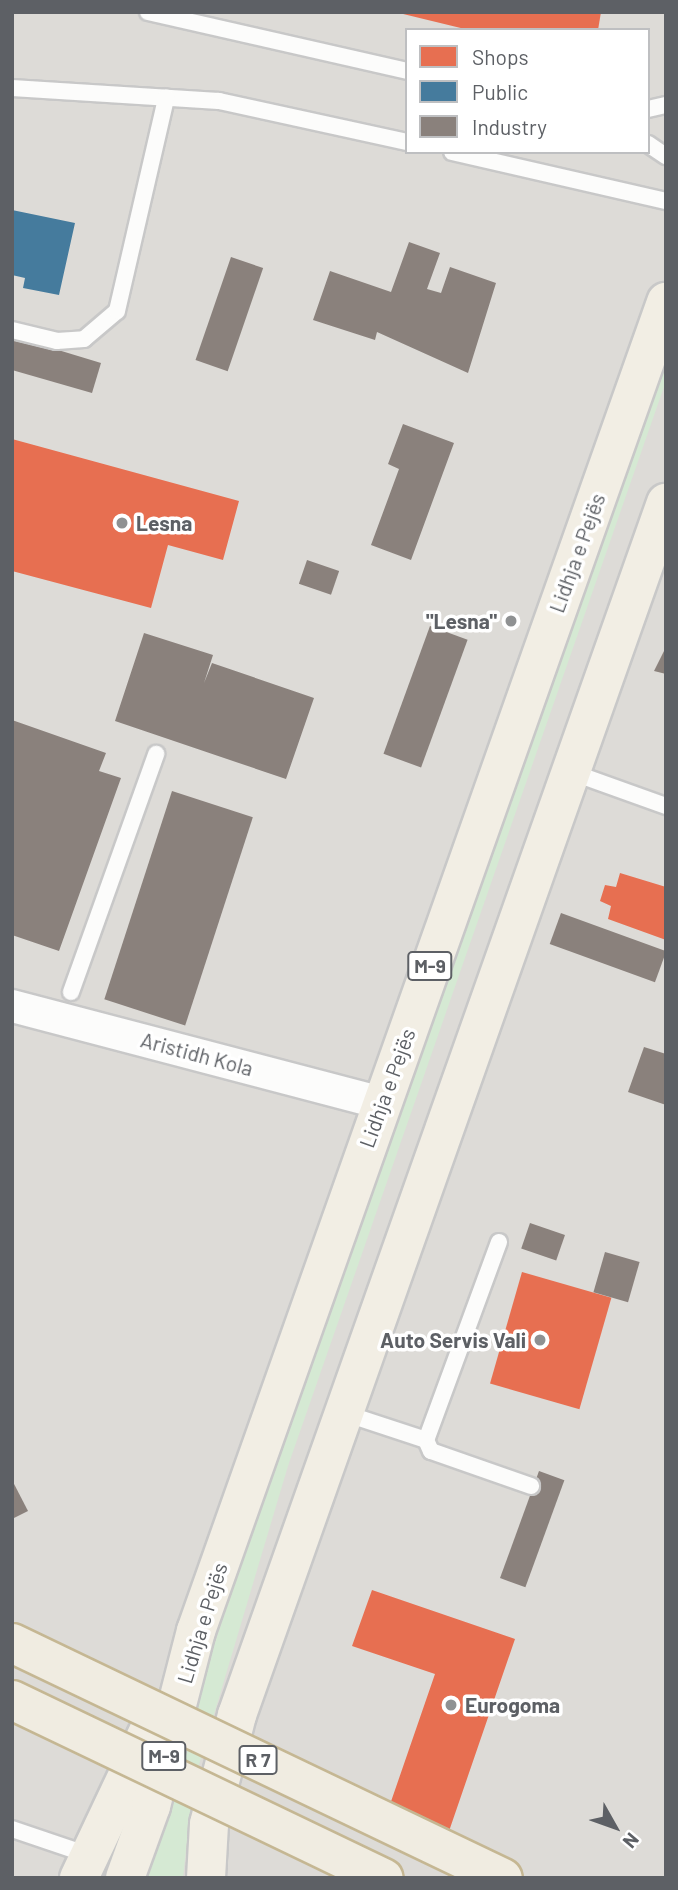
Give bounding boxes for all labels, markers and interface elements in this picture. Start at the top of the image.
legend [405,28,650,154]
text: Shops [472,44,529,69]
text: Public [472,79,528,104]
text: Industry [472,114,547,139]
street label: Lidhja e Pejës [544,490,610,616]
place label: Lesna [136,510,192,536]
marker: Lesna [114,515,130,531]
place label: "Lesna" [426,608,497,634]
marker: "Lesna" [503,613,519,629]
road number: M-9 [407,950,453,982]
street label: Lidhja e Pejës [354,1025,420,1151]
street label: Aristidh Kola [138,1027,256,1081]
place label: Auto Servis Vali [380,1327,526,1353]
marker: Auto Servis Vali [532,1332,548,1348]
street label: Lidhja e Pejës [172,1560,232,1686]
place label: Eurogoma [465,1692,560,1718]
marker: Eurogoma [443,1697,459,1713]
road number: M-9 [141,1740,187,1772]
road number: R 7 [237,1744,279,1776]
north arrow [580,1792,650,1862]
text: N [619,1829,644,1853]

